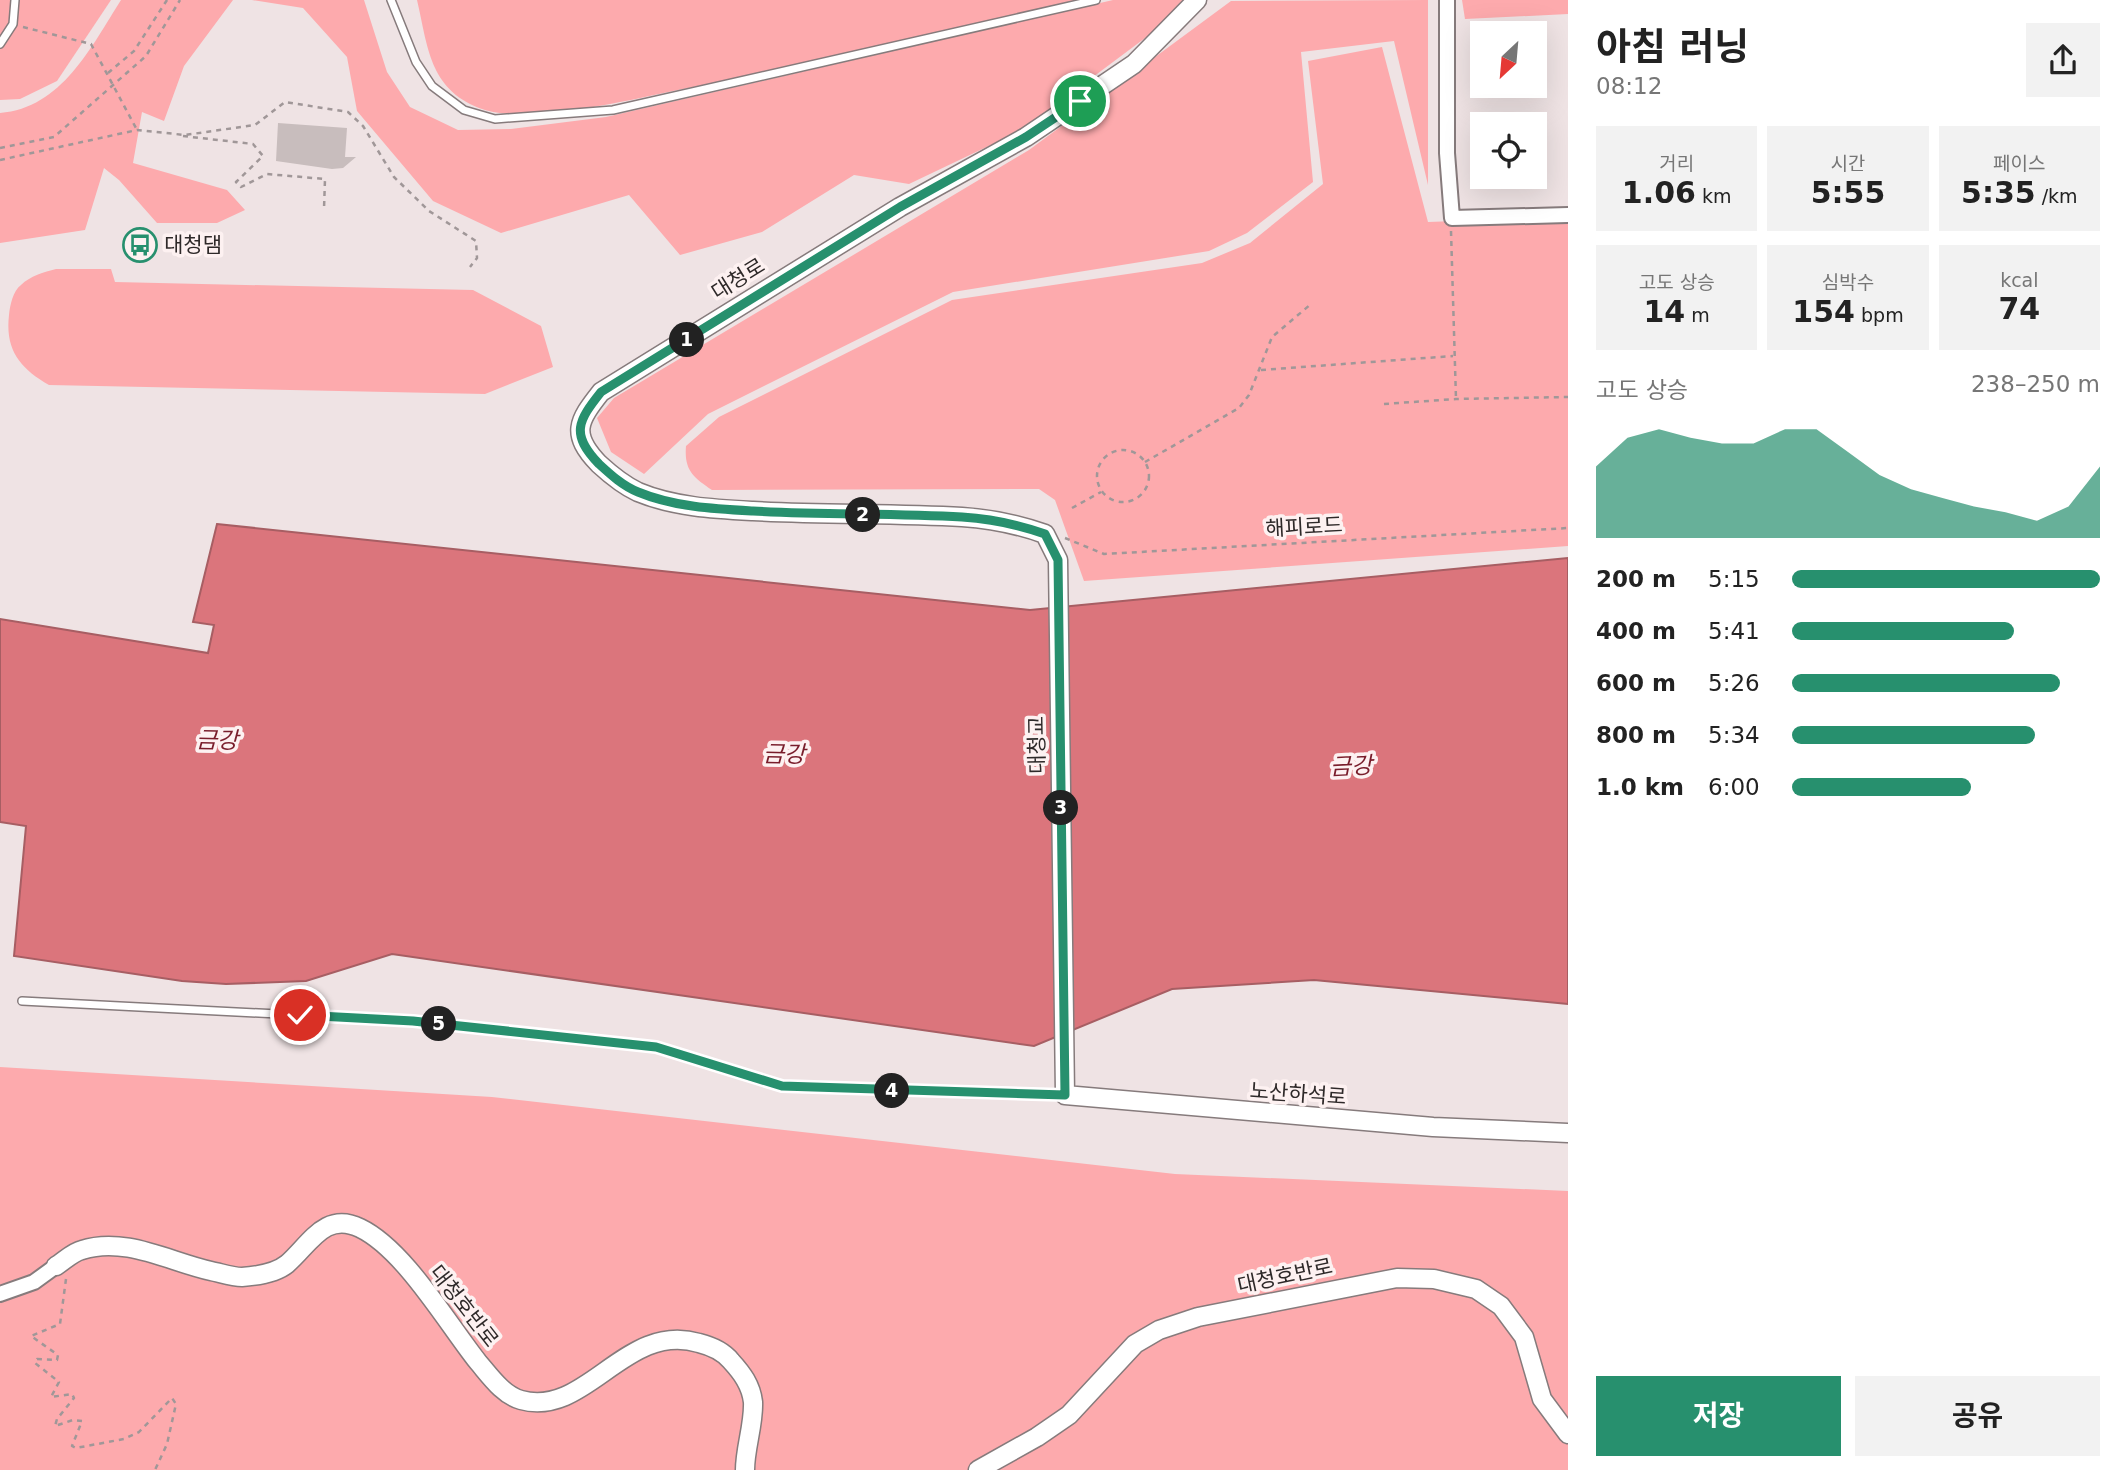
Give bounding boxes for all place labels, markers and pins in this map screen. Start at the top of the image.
pin [1050,71,1110,131]
bus stop icon: 대청댐 [121,226,159,264]
place label: 대청댐 [164,233,222,257]
pin: 1 [670,322,704,358]
pin: 2 [846,498,880,532]
pin: 3 [1044,790,1078,826]
pin [270,985,330,1045]
pin: 5 [422,1006,457,1042]
pin: 4 [874,1074,910,1108]

